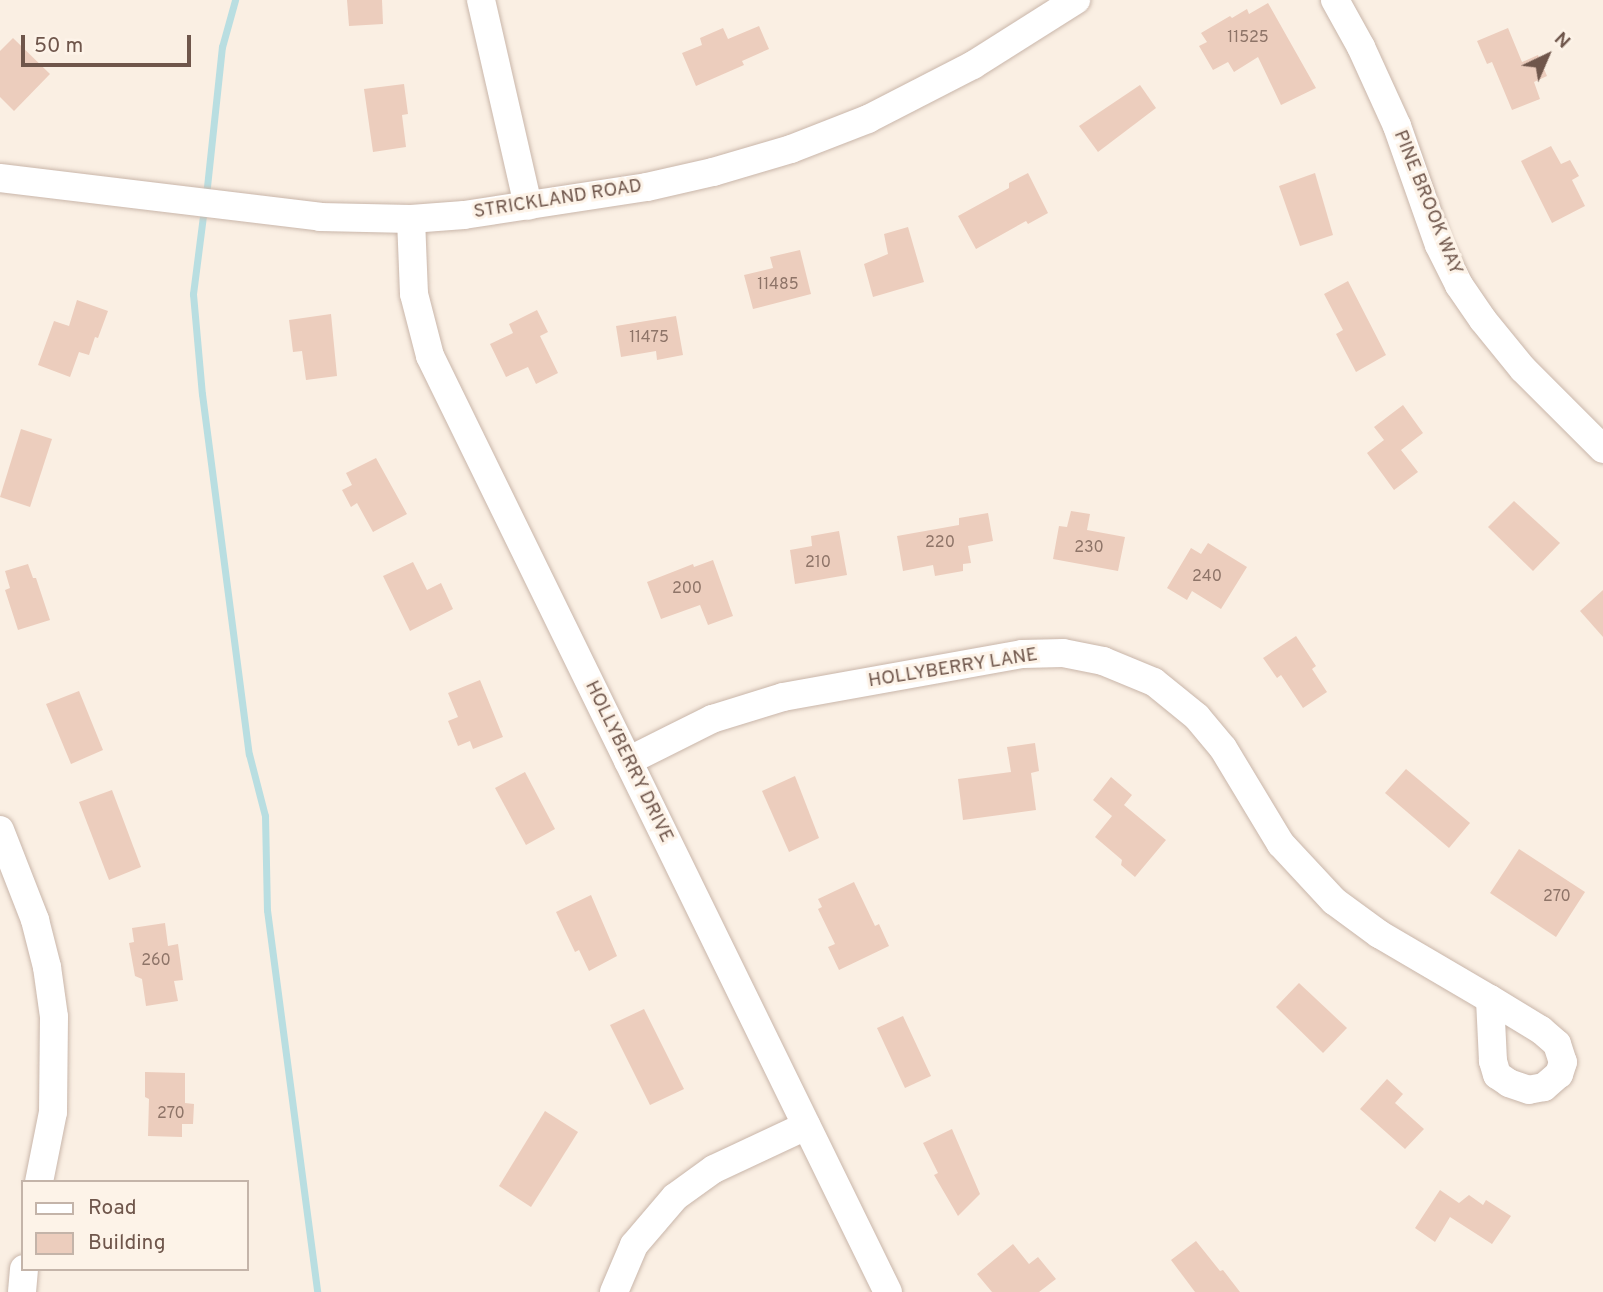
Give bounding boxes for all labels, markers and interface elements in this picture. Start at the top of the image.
scale bar [24,21,194,65]
north arrow [1512,21,1582,91]
house number: 11525 [1227,28,1269,48]
text: N [1548,28,1575,54]
text: 50 m [34,33,83,60]
street label: PINE BROOK WAY [1387,127,1467,279]
street label: STRICKLAND ROAD [472,175,644,225]
house number: 11485 [757,275,799,295]
house number: 11475 [629,328,669,348]
house number: 220 [925,533,955,553]
house number: 230 [1074,538,1104,558]
house number: 210 [805,553,831,573]
house number: 240 [1192,567,1222,587]
house number: 200 [672,579,702,599]
street label: HOLLYBERRY LANE [866,644,1040,694]
street label: HOLLYBERRY DRIVE [579,677,677,847]
house number: 270 [1543,887,1571,907]
house number: 260 [141,951,171,971]
house number: 270 [157,1104,185,1124]
legend [21,1180,248,1271]
text: Road [88,1195,137,1222]
text: Building [88,1230,166,1257]

